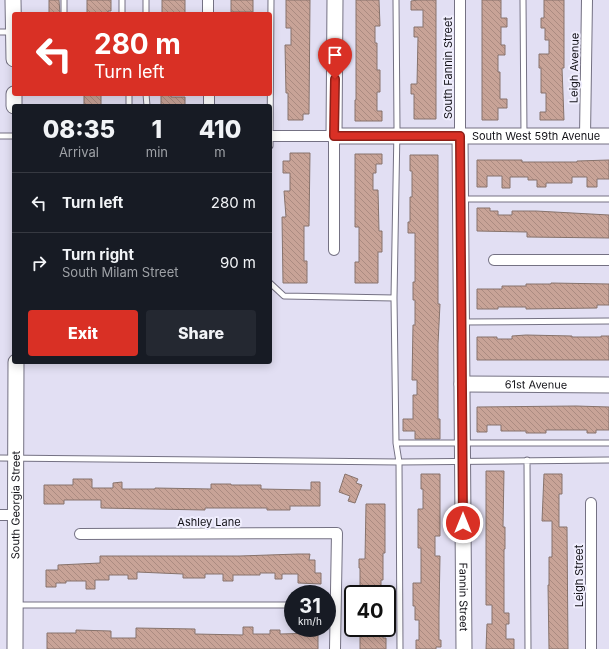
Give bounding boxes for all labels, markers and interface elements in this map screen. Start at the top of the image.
street label: South Fannin Street [441,17,455,119]
text: 280 m [94,27,181,61]
icon: left [28,28,80,80]
street label: Leigh Avenue [566,33,582,103]
pin [318,38,352,79]
icon: arrive [324,44,346,66]
text: Turn left [94,61,164,82]
text: 08:35 [43,115,115,144]
text: 1 [152,115,162,144]
text: 410 [199,115,241,144]
street label: South West 59th Avenue [472,129,600,143]
text: Arrival [59,144,99,160]
text: min [146,144,168,160]
text: m [214,144,226,160]
icon: left [28,192,50,214]
text: Turn left [62,193,123,212]
text: 280 m [211,193,256,212]
text: Turn right [62,245,134,264]
icon: right [28,252,50,274]
text: 90 m [220,253,256,272]
text: South Milam Street [62,264,179,280]
button: Exit [28,310,138,356]
button: Share [146,310,256,356]
street label: 61st Avenue [505,377,567,392]
street label: South Georgia Street [8,450,23,559]
position arrow [442,502,484,544]
street label: Ashley Lane [177,515,241,529]
street label: Leigh Street [572,544,586,607]
street label: Fannin Street [456,563,471,632]
speed limit sign: 40 [344,585,396,637]
text: 31 [299,594,321,618]
text: km/h [298,615,322,627]

